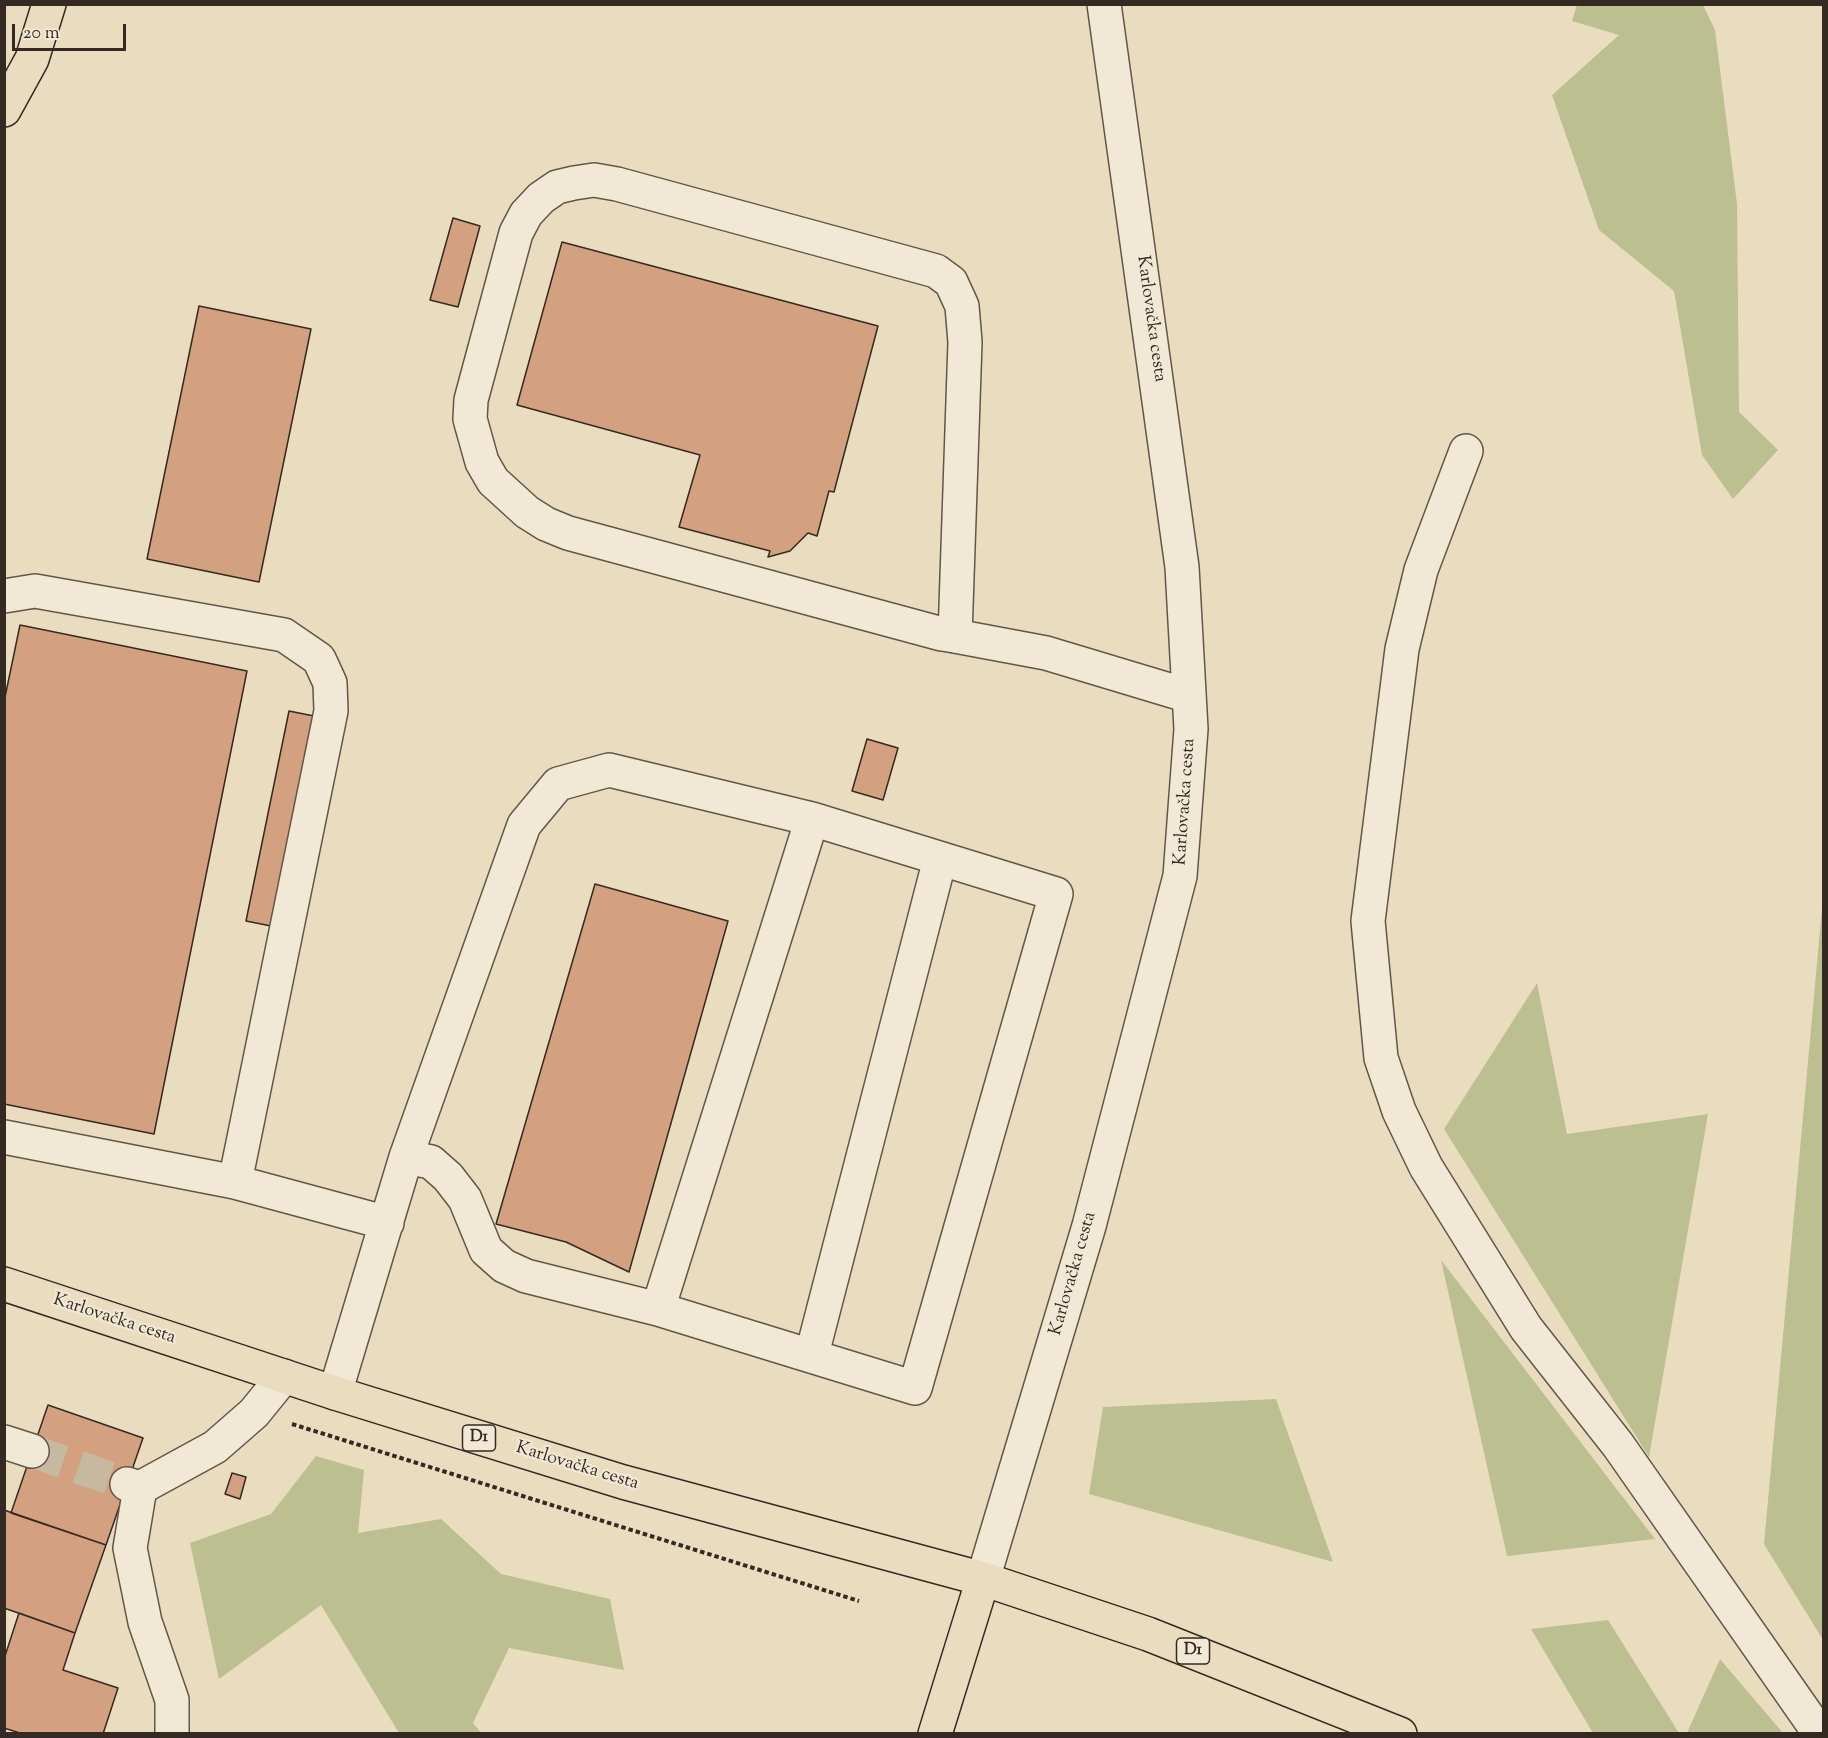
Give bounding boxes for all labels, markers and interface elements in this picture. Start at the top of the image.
scale bar [15,12,129,50]
text: 20 m [23,21,60,47]
street label: Karlovačka cesta [1130,254,1170,384]
street label: Karlovačka cesta [1171,738,1201,866]
street label: Karlovačka cesta [1046,1210,1102,1338]
street label: Karlovačka cesta [50,1290,178,1350]
road number: D1 [462,1425,496,1451]
street label: Karlovačka cesta [513,1438,641,1496]
road number: D1 [1176,1638,1210,1664]

